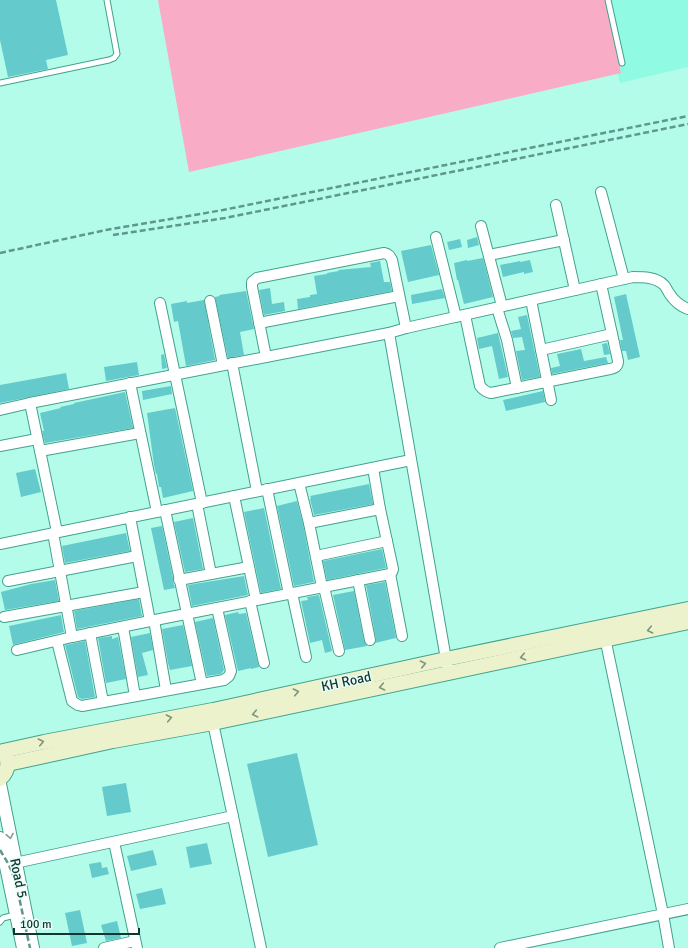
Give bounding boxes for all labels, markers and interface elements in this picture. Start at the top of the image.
one-way arrow [647,625,653,633]
one-way arrow [520,652,526,660]
one-way arrow [420,661,426,669]
street label: KH Road [319,668,373,695]
one-way arrow [379,682,385,690]
one-way arrow [293,688,299,696]
one-way arrow [251,709,258,717]
one-way arrow [166,714,172,723]
one-way arrow [38,739,44,747]
one-way arrow [5,833,14,840]
street label: Road 5 [6,856,31,900]
scale bar [14,910,139,936]
text: 100 m [20,917,52,932]

